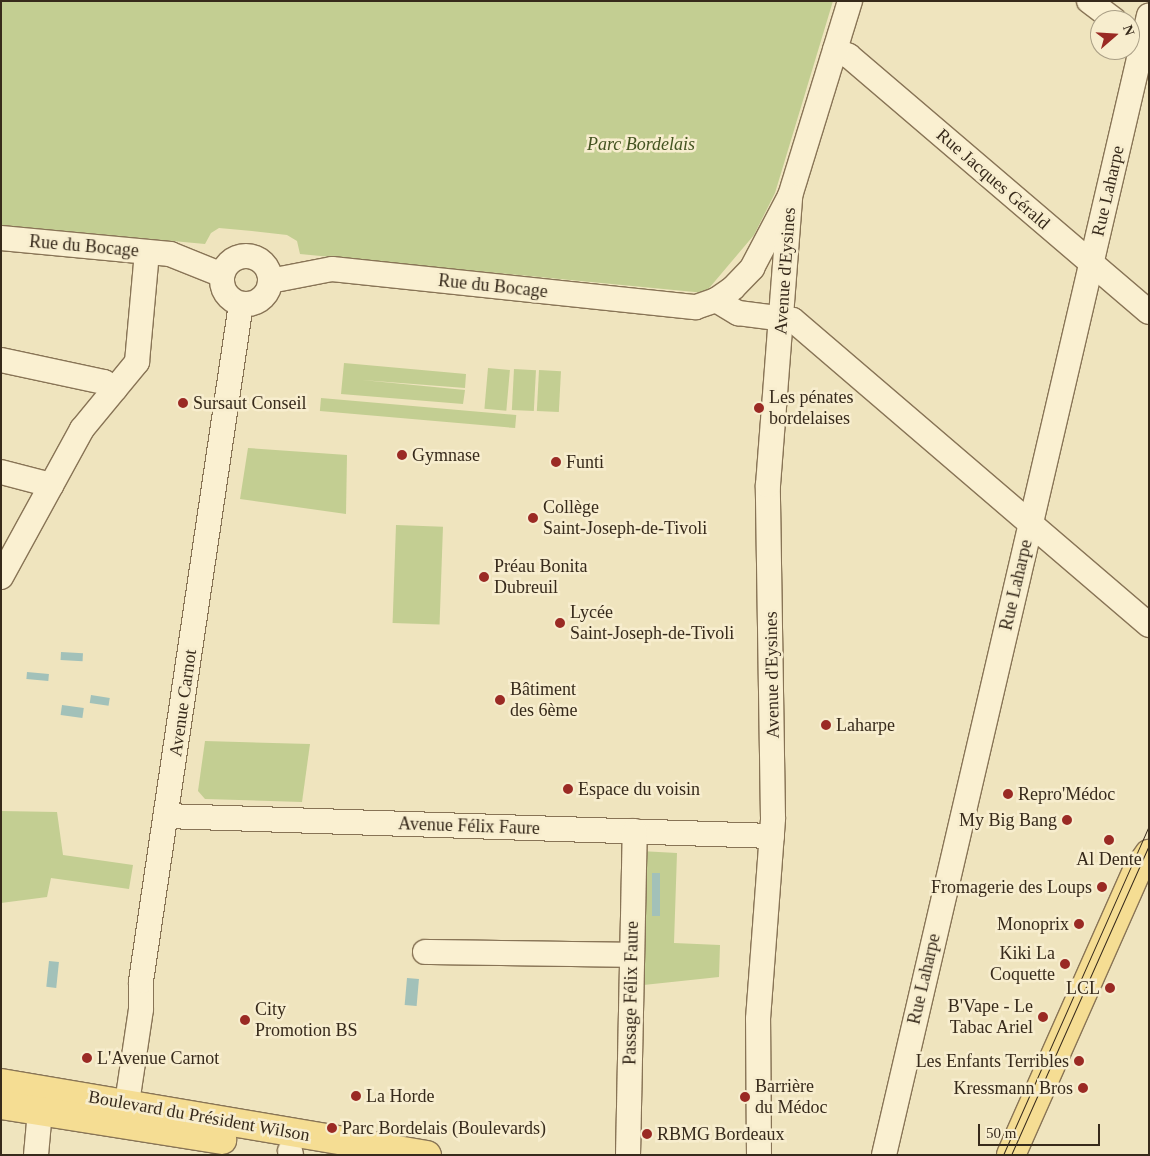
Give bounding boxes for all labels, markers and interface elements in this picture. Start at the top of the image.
north arrow [1090,10,1140,60]
text: N [1120,23,1137,38]
street label: Rue Jacques Gérald [932,124,1054,234]
park label: Parc Bordelais [587,133,695,155]
street label: Rue Laharpe [1087,144,1129,238]
street label: Avenue d'Eysines [770,207,800,335]
street label: Rue du Bocage [28,230,140,262]
street label: Rue du Bocage [437,270,549,302]
place label: Les pénates bordelaises [769,387,853,429]
place label: Sursaut Conseil [193,392,307,414]
marker: Sursaut Conseil [177,397,189,409]
marker: Les pénates bordelaises [753,402,765,414]
place label: Gymnase [412,444,480,466]
marker: Gymnase [396,449,408,461]
place label: Funti [566,451,604,473]
marker: Funti [550,456,562,468]
place label: Collège Saint-Joseph-de-Tivoli [543,497,707,540]
marker: Collège Saint-Joseph-de-Tivoli [527,512,539,524]
street label: Rue Laharpe [995,538,1037,632]
place label: Préau Bonita Dubreuil [494,556,587,598]
marker: Préau Bonita Dubreuil [478,571,490,583]
place label: Lycée Saint-Joseph-de-Tivoli [570,602,734,644]
street label: Avenue d'Eysines [760,611,784,739]
marker: Lycée Saint-Joseph-de-Tivoli [554,617,566,629]
street label: Avenue Carnot [165,648,201,758]
place label: Bâtiment des 6ème [510,679,577,722]
marker: Bâtiment des 6ème [494,694,506,706]
place label: Laharpe [836,714,895,736]
marker: Laharpe [820,719,832,731]
place label: Espace du voisin [578,778,700,800]
marker: Espace du voisin [562,783,574,795]
place label: Repro'Médoc [1018,783,1115,805]
marker: Repro'Médoc [1002,788,1014,800]
place label: My Big Bang [959,809,1057,831]
street label: Avenue Félix Faure [398,813,540,839]
marker: My Big Bang [1061,814,1073,826]
marker: Al Dente [1103,834,1115,846]
place label: Al Dente [1076,848,1142,870]
place label: Fromagerie des Loups [931,876,1092,898]
marker: Fromagerie des Loups [1096,881,1108,893]
place label: Monoprix [997,913,1069,935]
marker: Monoprix [1073,918,1085,930]
street label: Passage Félix Faure [619,921,643,1065]
street label: Rue Laharpe [903,932,945,1026]
place label: Kiki La Coquette [990,943,1055,986]
marker: Kiki La Coquette [1059,958,1071,970]
place label: LCL [1066,977,1100,999]
marker: LCL [1104,982,1116,994]
place label: B'Vape - Le Tabac Ariel [948,996,1033,1038]
place label: City Promotion BS [255,999,358,1042]
marker: B'Vape - Le Tabac Ariel [1037,1011,1049,1023]
marker: City Promotion BS [239,1014,251,1026]
place label: L'Avenue Carnot [97,1047,219,1069]
place label: Les Enfants Terribles [915,1050,1069,1072]
marker: L'Avenue Carnot [81,1052,93,1064]
marker: Les Enfants Terribles [1073,1055,1085,1067]
place label: Barrière du Médoc [755,1076,827,1118]
place label: Kressmann Bros [954,1077,1073,1099]
marker: Kressmann Bros [1077,1082,1089,1094]
place label: La Horde [366,1085,434,1107]
street label: Boulevard du Président Wilson [86,1086,312,1146]
marker: La Horde [350,1090,362,1102]
marker: Barrière du Médoc [739,1091,751,1103]
scale bar [980,1114,1102,1146]
place label: Parc Bordelais (Boulevards) [342,1117,546,1139]
marker: Parc Bordelais (Boulevards) [326,1122,338,1134]
place label: RBMG Bordeaux [657,1123,784,1145]
text: 50 m [986,1125,1016,1141]
marker: RBMG Bordeaux [641,1128,653,1140]

